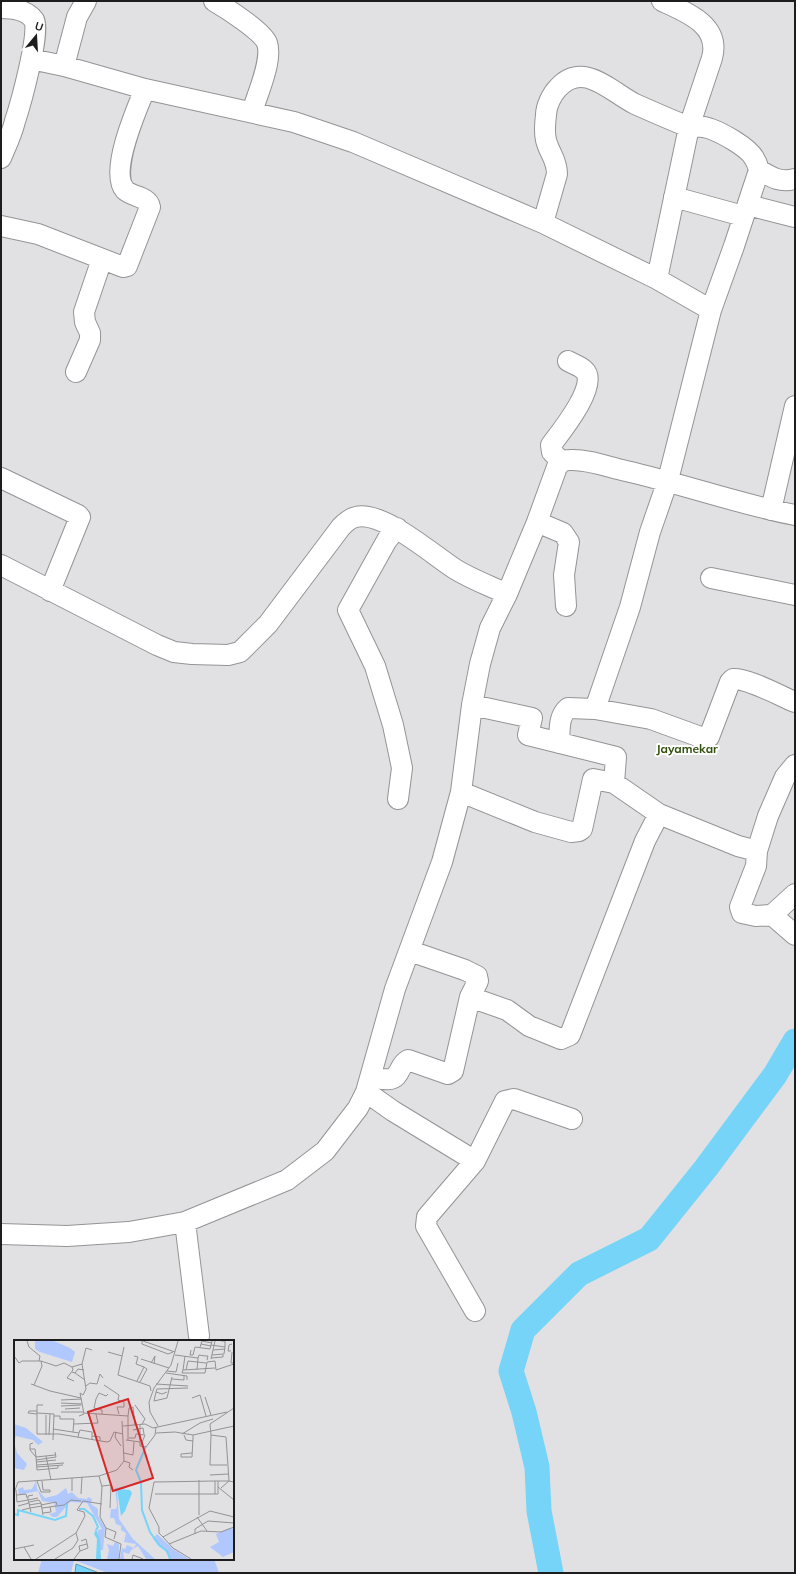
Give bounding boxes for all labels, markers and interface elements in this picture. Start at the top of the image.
north arrow [16,16,56,56]
text: U [33,19,45,34]
district label: Jayamekar [656,741,718,756]
inset map [14,1340,234,1560]

